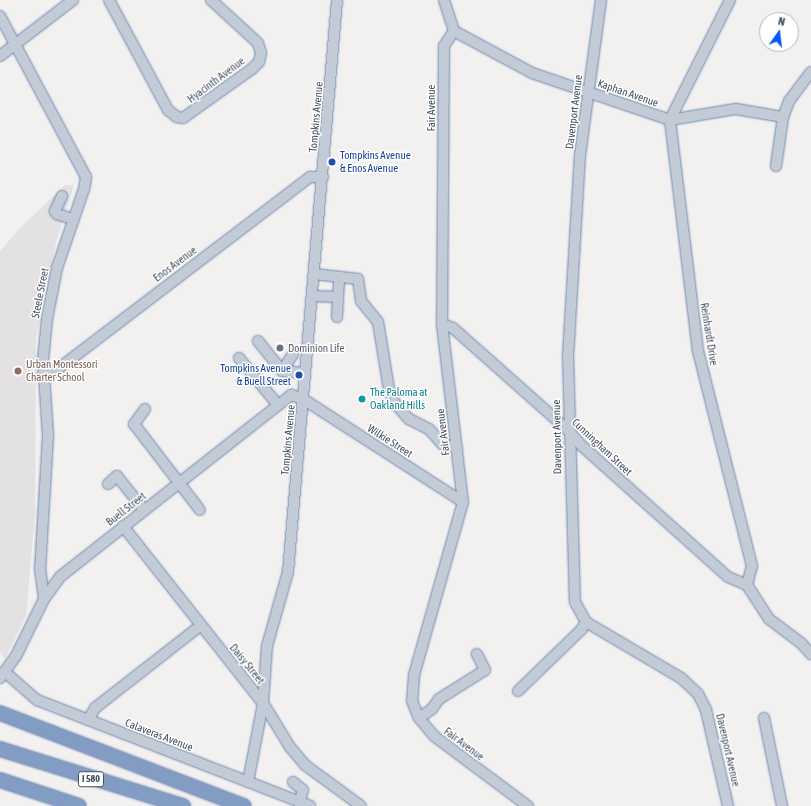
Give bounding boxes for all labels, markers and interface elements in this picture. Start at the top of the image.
north arrow [759,12,799,52]
text: N [777,15,786,28]
street label: Hyacinth Avenue [185,54,247,106]
street label: Davenport Avenue [563,74,585,150]
street label: Kaphan Avenue [596,76,660,110]
street label: Tompkins Avenue [306,81,326,153]
street label: Fair Avenue [424,84,438,132]
place label: Tompkins Avenue & Enos Avenue [340,149,411,175]
marker: Tompkins Avenue & Enos Avenue [327,157,337,167]
street label: Enos Avenue [151,243,199,285]
street label: Steele Street [29,267,51,319]
street label: Reinhardt Drive [698,302,720,366]
place label: Dominion Life [288,341,344,355]
marker: Dominion Life [275,343,285,353]
place label: Urban Montessori Charter School [26,358,98,384]
place label: Tompkins Avenue & Buell Street [220,362,291,388]
marker: Urban Montessori Charter School [13,366,23,376]
marker: Tompkins Avenue & Buell Street [294,370,304,380]
place label: The Paloma at Oakland Hills [370,386,428,412]
marker: The Paloma at Oakland Hills [357,394,367,404]
street label: Davenport Avenue [550,400,564,474]
street label: Tompkins Avenue [278,404,298,476]
street label: Fair Avenue [434,408,452,456]
street label: Cunningham Street [569,416,635,478]
street label: Wilkie Street [365,422,415,460]
street label: Buell Street [103,489,149,529]
street label: Daisy Street [227,641,267,687]
street label: Davenport Avenue [713,712,743,788]
street label: Calaveras Avenue [123,716,195,754]
street label: Fair Avenue [441,725,487,763]
road number: I 580 [77,771,105,787]

